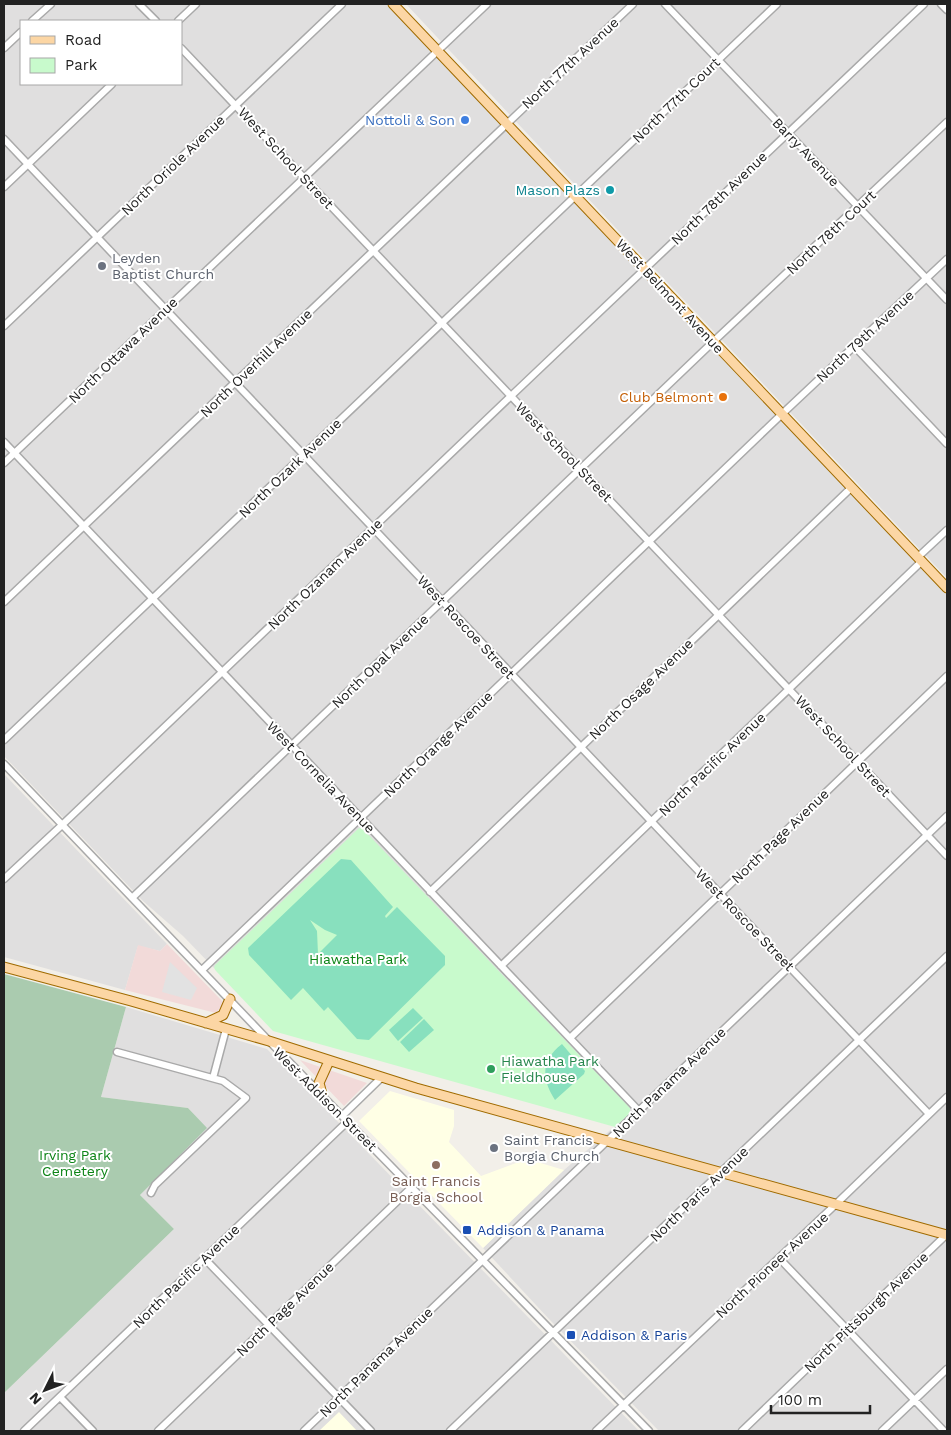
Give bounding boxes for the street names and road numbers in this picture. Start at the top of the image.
street label: North 77th Avenue [518,14,622,112]
street label: North 77th Court [629,54,723,146]
street label: West School Street [235,104,337,212]
street label: North Oriole Avenue [118,111,228,219]
street label: Barry Avenue [769,114,843,190]
street label: North 78th Avenue [668,148,770,248]
street label: North 78th Court [783,187,879,277]
street label: West Belmont Avenue [613,236,727,356]
street label: North 79th Avenue [813,287,917,385]
street label: North Ottawa Avenue [65,294,181,406]
street label: North Overhill Avenue [197,306,315,420]
street label: West School Street [512,399,616,505]
street label: North Ozark Avenue [236,415,344,521]
street label: North Ozanam Avenue [265,515,385,633]
street label: West Roscoe Street [414,572,518,682]
street label: North Opal Avenue [328,611,432,711]
street label: North Osage Avenue [586,635,696,743]
street label: North Orange Avenue [380,688,496,800]
street label: West School Street [792,692,894,800]
street label: North Pacific Avenue [655,709,769,819]
street label: West Cornelia Avenue [264,718,378,836]
street label: North Page Avenue [728,785,832,887]
street label: West Roscoe Street [692,866,798,974]
street label: North Panama Avenue [609,1024,729,1140]
street label: West Addison Street [270,1044,380,1154]
street label: North Paris Avenue [647,1143,751,1245]
street label: North Pioneer Avenue [713,1209,831,1321]
street label: North Pacific Avenue [129,1221,243,1331]
street label: North Pittsburgh Avenue [801,1248,931,1376]
street label: North Page Avenue [233,1258,337,1360]
street label: North Panama Avenue [316,1304,436,1420]

